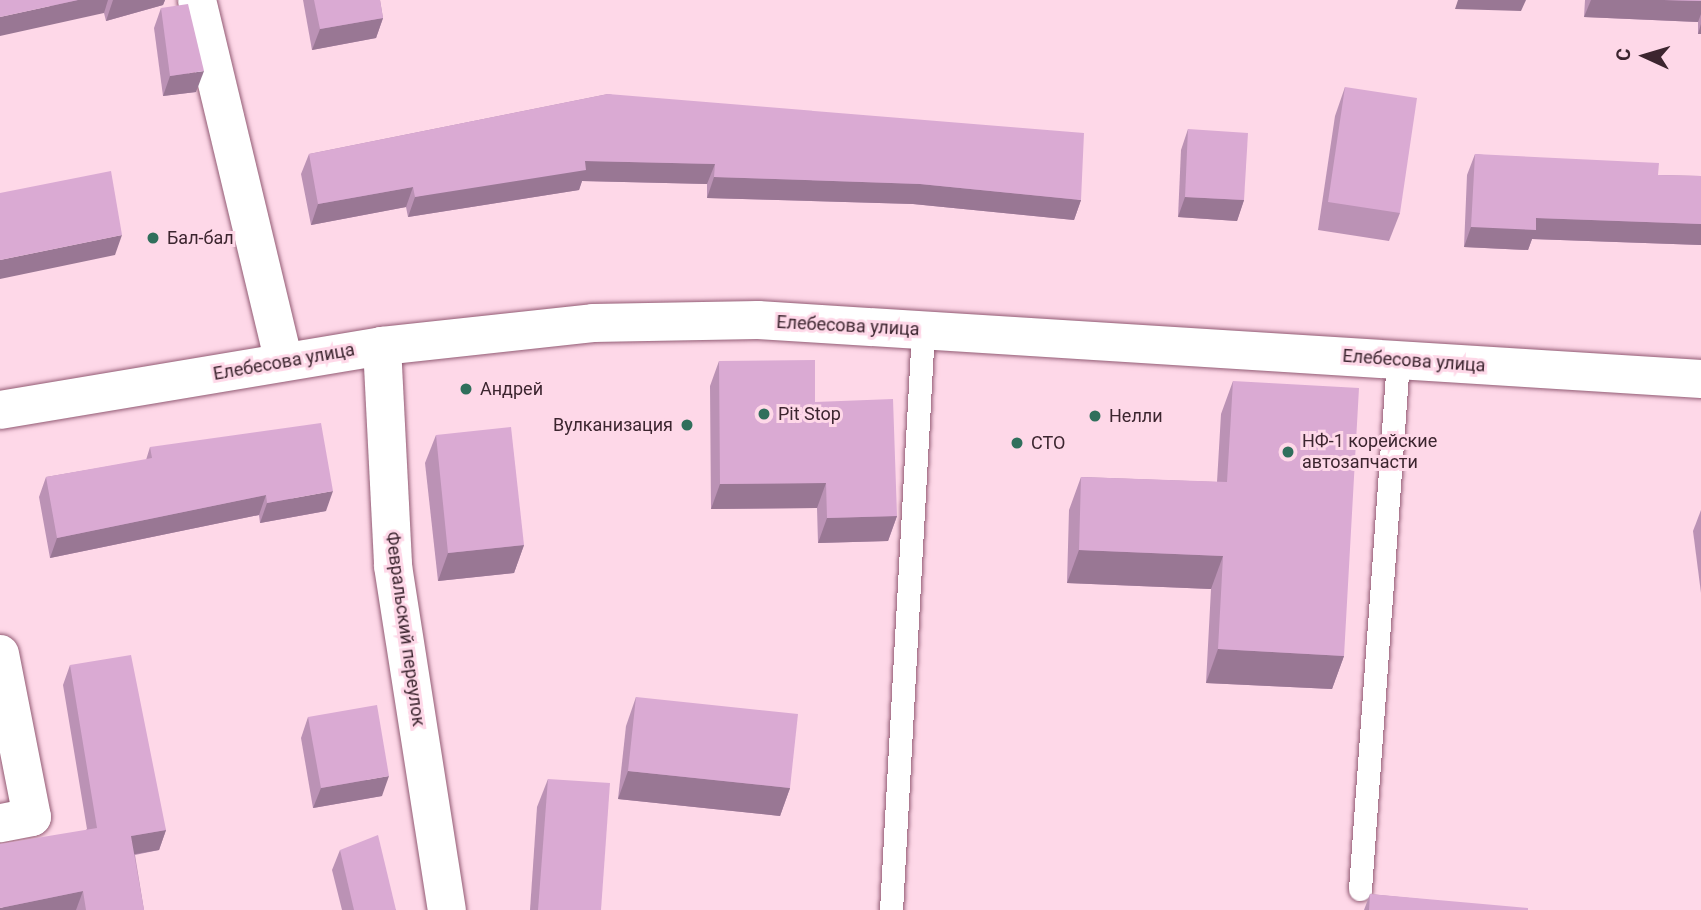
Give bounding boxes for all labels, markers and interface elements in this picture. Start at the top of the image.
north arrow [1610,21,1680,91]
text: С [1612,47,1635,62]
place label: Бал-бал [167,227,234,249]
marker: Бал-бал [145,230,161,246]
street label: Елебесова улица [776,311,920,341]
street label: Елебесова улица [212,339,356,385]
street label: Елебесова улица [1342,345,1486,377]
place label: Андрей [480,378,543,400]
marker: Андрей [458,381,474,397]
place label: Pit Stop [778,403,841,425]
place label: Нелли [1109,405,1163,427]
marker: Pit Stop [756,406,772,422]
marker: Нелли [1087,408,1103,424]
place label: Вулканизация [553,414,673,436]
marker: Вулканизация [679,417,695,433]
place label: НФ-1 корейские автозапчасти [1302,431,1437,474]
place label: СТО [1031,432,1065,454]
marker: СТО [1009,435,1025,451]
marker: НФ-1 корейские автозапчасти [1280,444,1296,460]
street label: Февральский переулок [381,530,429,728]

